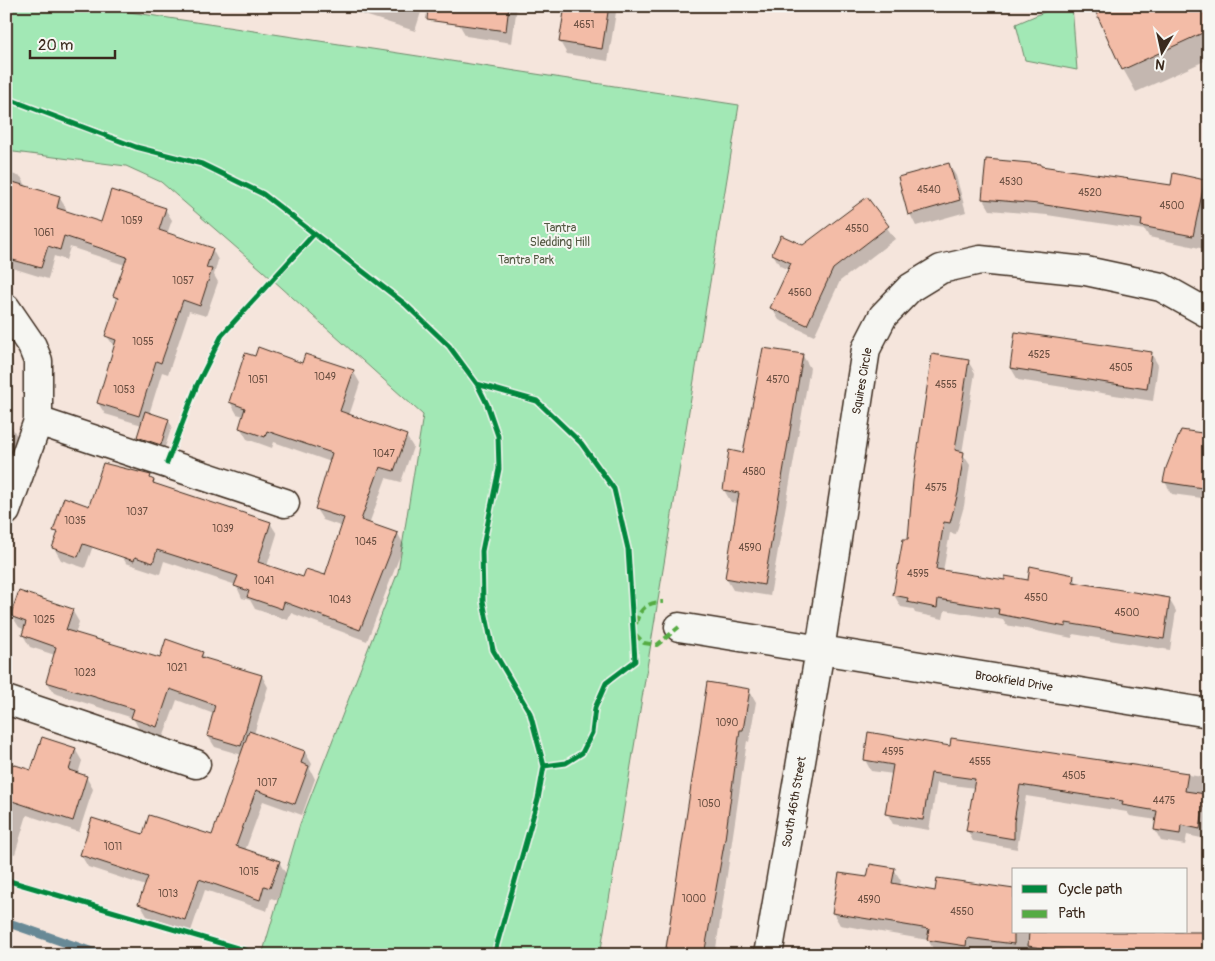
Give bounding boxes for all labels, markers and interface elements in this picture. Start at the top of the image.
house number: 4651 [574,19,595,31]
scale bar [30,28,115,60]
north arrow [1138,28,1188,78]
text: 20 m [38,36,73,55]
text: N [1154,55,1166,73]
house number: 4530 [999,176,1023,188]
house number: 4540 [917,184,941,196]
house number: 4520 [1078,187,1102,199]
house number: 4500 [1160,200,1185,212]
house number: 1059 [121,215,143,227]
park label: Tantra Sledding Hill [530,221,590,250]
house number: 4550 [845,223,869,235]
house number: 1061 [34,227,54,239]
park label: Tantra Park [498,253,554,268]
house number: 1057 [172,275,194,287]
house number: 4560 [788,287,812,299]
house number: 1055 [132,336,154,348]
street label: Squires Circle [849,347,876,416]
house number: 4525 [1028,349,1050,361]
house number: 4505 [1109,362,1133,374]
house number: 1049 [314,371,336,383]
house number: 1051 [248,374,268,386]
house number: 4570 [766,374,790,386]
house number: 4555 [935,379,957,391]
house number: 1053 [113,384,135,396]
house number: 1047 [373,448,396,460]
house number: 4580 [742,466,766,478]
house number: 4575 [925,482,947,494]
house number: 1037 [126,506,149,518]
house number: 1035 [64,515,86,527]
house number: 1039 [212,523,234,535]
house number: 1045 [355,536,377,548]
house number: 4590 [738,542,762,554]
house number: 4595 [907,568,929,580]
house number: 1041 [254,575,274,587]
house number: 4550 [1024,592,1048,604]
house number: 1043 [329,594,351,606]
house number: 4500 [1115,607,1140,619]
house number: 1025 [33,614,55,626]
house number: 1021 [167,662,187,674]
house number: 1023 [74,667,96,679]
street label: Brookfield Drive [974,668,1054,695]
house number: 1090 [716,717,739,729]
house number: 4595 [882,746,904,758]
street label: South 46th Street [779,755,810,849]
house number: 4555 [969,756,991,768]
house number: 4505 [1062,770,1086,782]
house number: 1017 [257,777,278,789]
house number: 4475 [1153,795,1175,807]
house number: 1050 [698,798,721,810]
house number: 1011 [104,841,122,853]
house number: 1015 [239,866,259,878]
legend [1012,868,1188,934]
text: Cycle path [1058,880,1122,899]
house number: 1013 [158,888,179,900]
house number: 1000 [682,893,706,905]
house number: 4590 [857,894,881,906]
text: Path [1058,904,1085,923]
house number: 4550 [950,906,974,918]

